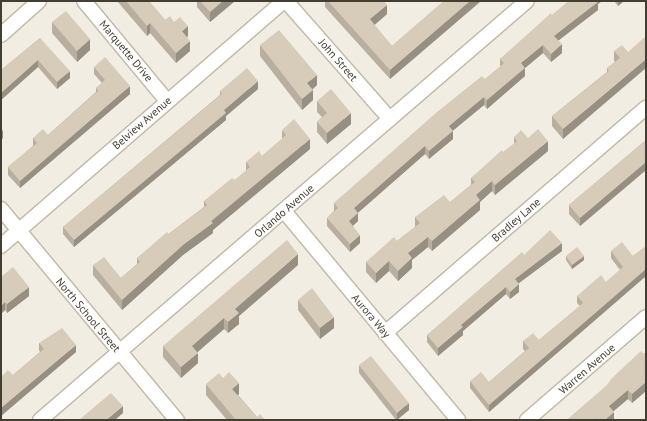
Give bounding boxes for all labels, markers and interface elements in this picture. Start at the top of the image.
street label: Marquette Drive [97,18,155,84]
street label: John Street [316,36,360,84]
street label: Belview Avenue [110,94,174,152]
street label: Orlando Avenue [251,181,317,241]
street label: Bradley Lane [489,195,543,245]
street label: North School Street [53,275,123,355]
street label: Aurora Way [349,291,393,341]
street label: Warren Avenue [556,341,618,397]

